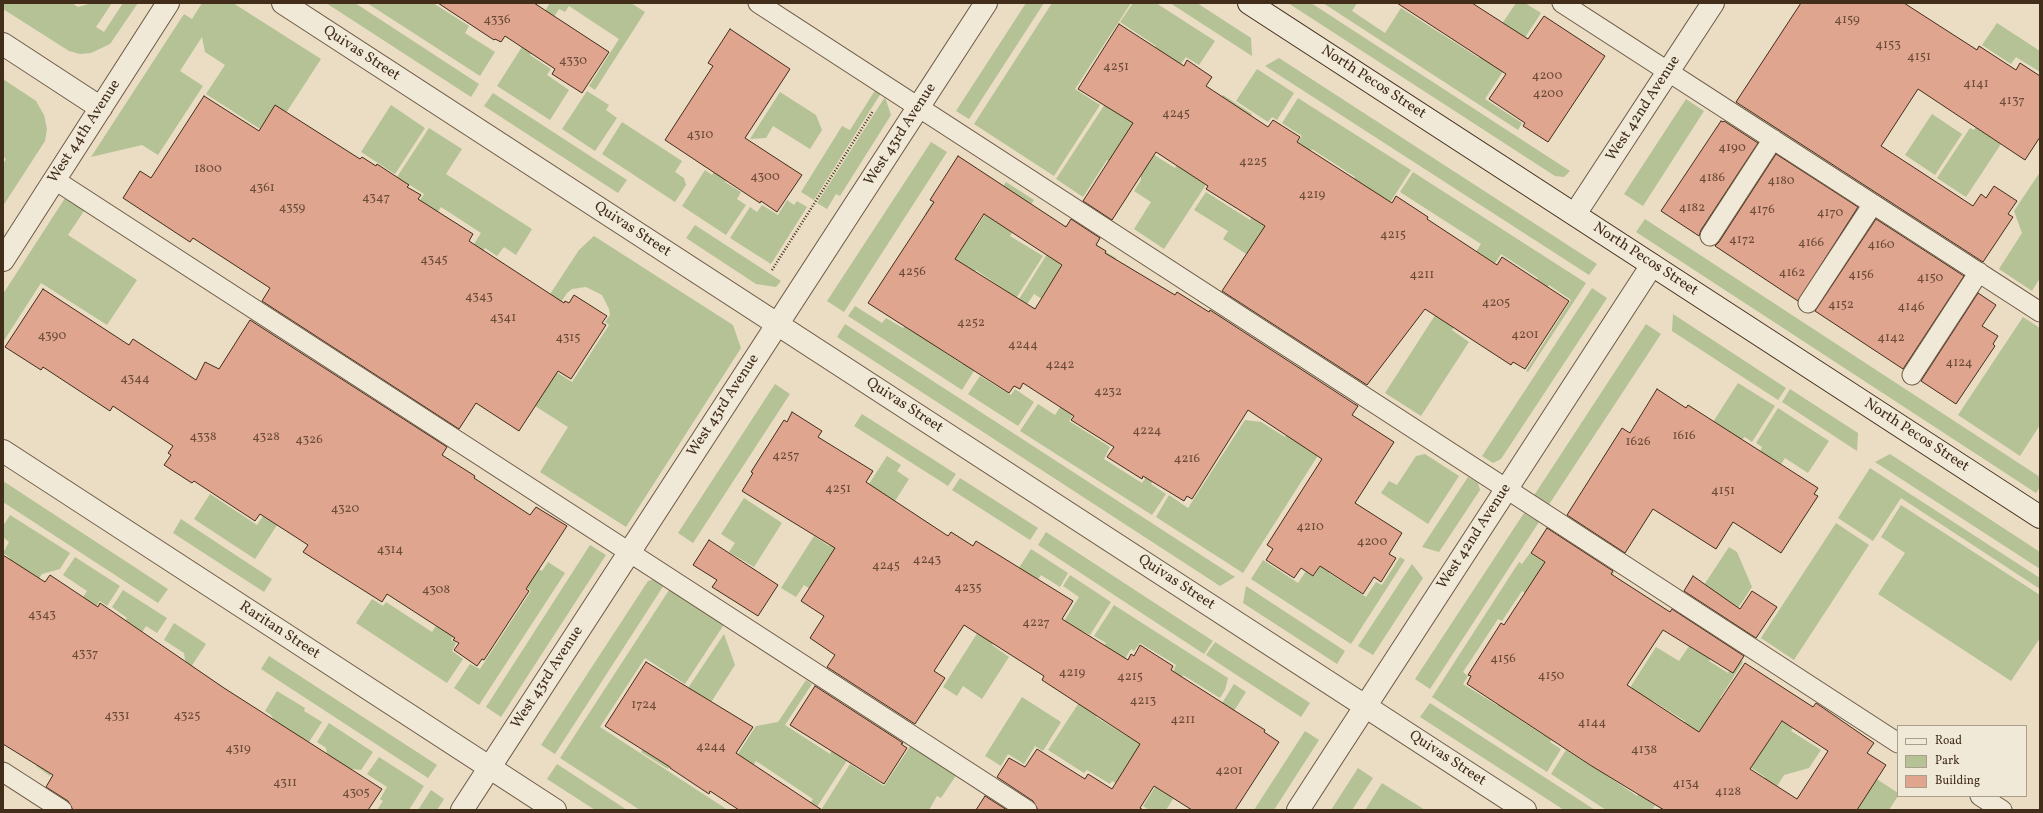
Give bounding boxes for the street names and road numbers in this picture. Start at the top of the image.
street label: Quivas Street [319,22,403,86]
street label: North Pecos Street [1317,42,1429,124]
street label: West 42nd Avenue [1603,53,1685,165]
street label: West 44th Avenue [45,77,125,187]
street label: West 43rd Avenue [861,80,941,190]
street label: Quivas Street [590,198,674,262]
street label: North Pecos Street [1589,219,1701,301]
street label: West 43rd Avenue [684,351,764,461]
street label: Quivas Street [862,374,946,438]
street label: North Pecos Street [1860,395,1972,477]
street label: West 42nd Avenue [1434,481,1516,593]
street label: Quivas Street [1134,551,1218,615]
street label: Raritan Street [235,598,323,664]
street label: West 43rd Avenue [508,623,588,733]
street label: Quivas Street [1405,727,1489,791]

